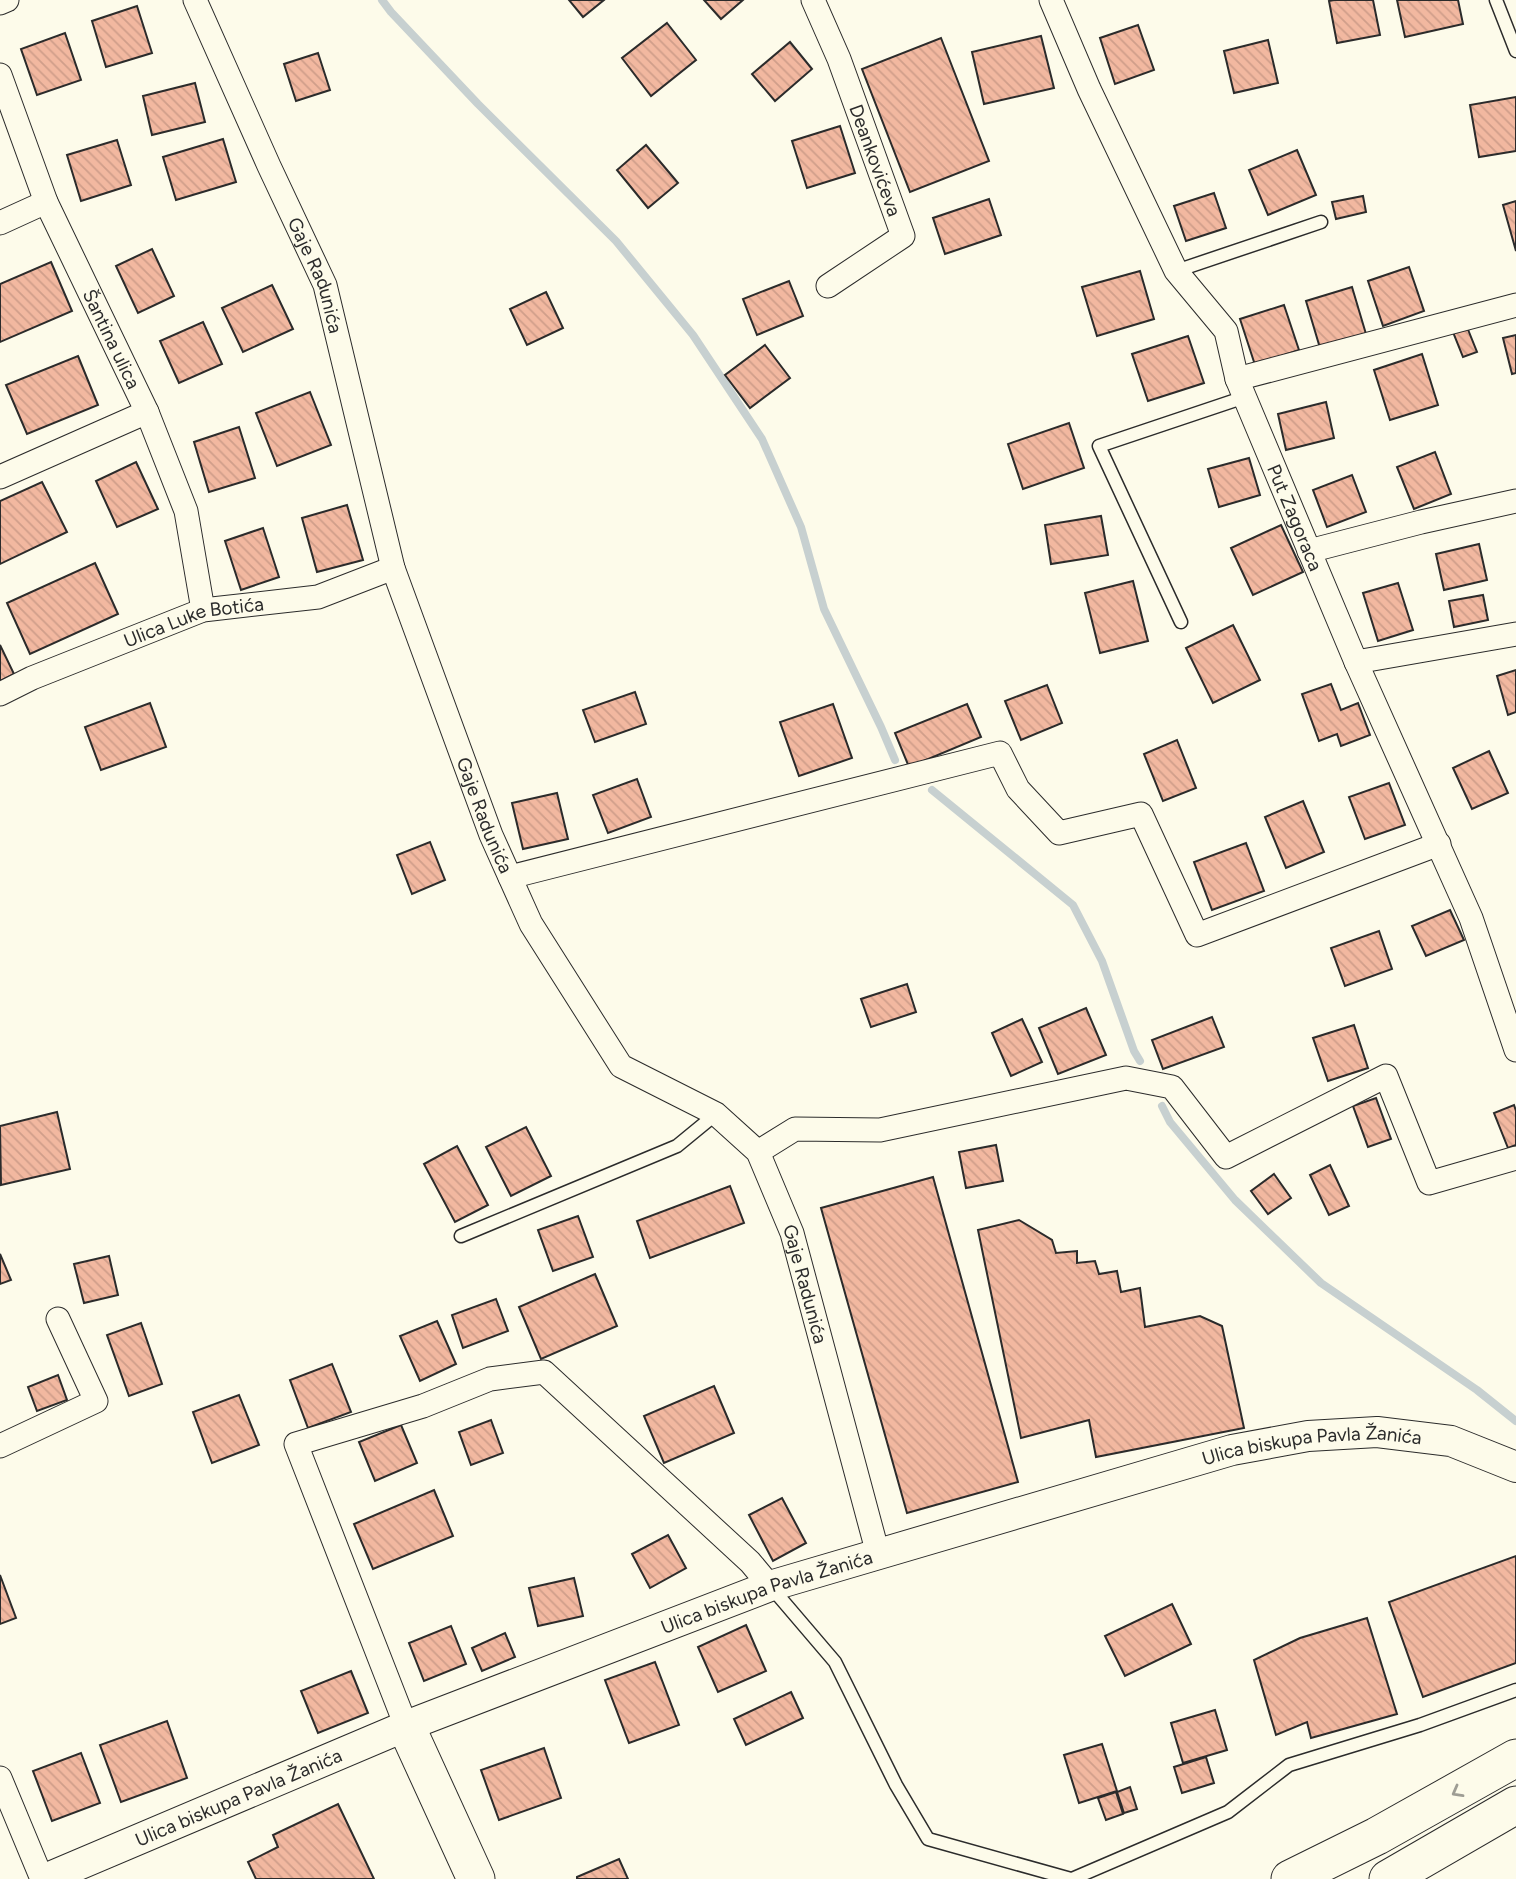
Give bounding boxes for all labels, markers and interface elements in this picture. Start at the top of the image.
street label: Deankovićeva [845,101,906,219]
street label: Gaje Radunića [283,213,348,335]
street label: Šantina ulica [78,285,146,392]
street label: Put Zagoraca [1263,461,1328,574]
street label: Ulica Luke Botića [120,592,265,652]
street label: Gaje Radunića [452,754,518,877]
street label: Gaje Radunića [778,1221,833,1346]
street label: Ulica biskupa Pavla Žanića [1199,1420,1423,1470]
street label: Ulica biskupa Pavla Žanića [657,1545,875,1638]
street label: Ulica biskupa Pavla Žanića [131,1743,345,1851]
one-way arrow [1451,1784,1464,1797]

